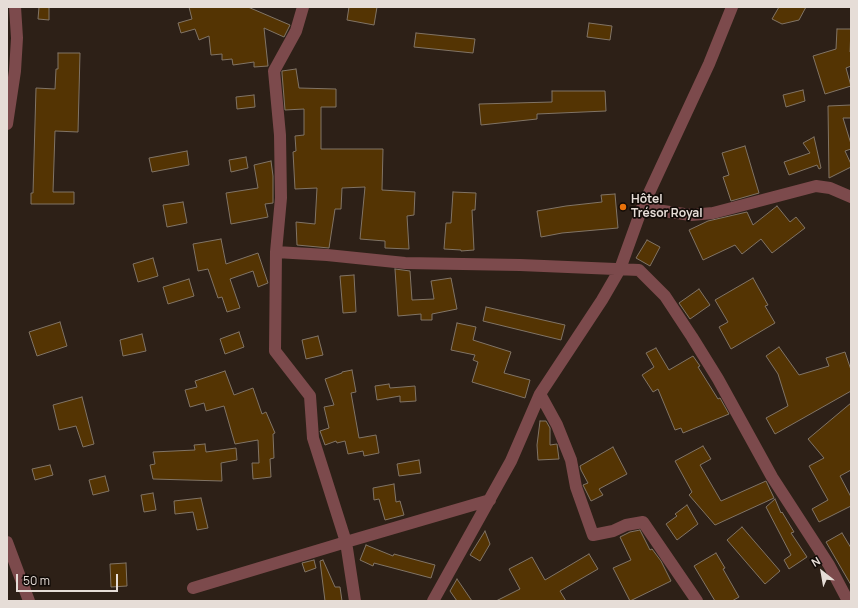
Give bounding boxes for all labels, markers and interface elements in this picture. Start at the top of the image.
place label: Hôtel Trésor Royal [631,193,703,221]
marker: Hôtel Trésor Royal [618,202,628,212]
north arrow [802,552,842,592]
text: N [808,553,823,570]
scale bar [18,566,120,592]
text: 50 m [23,572,50,589]

